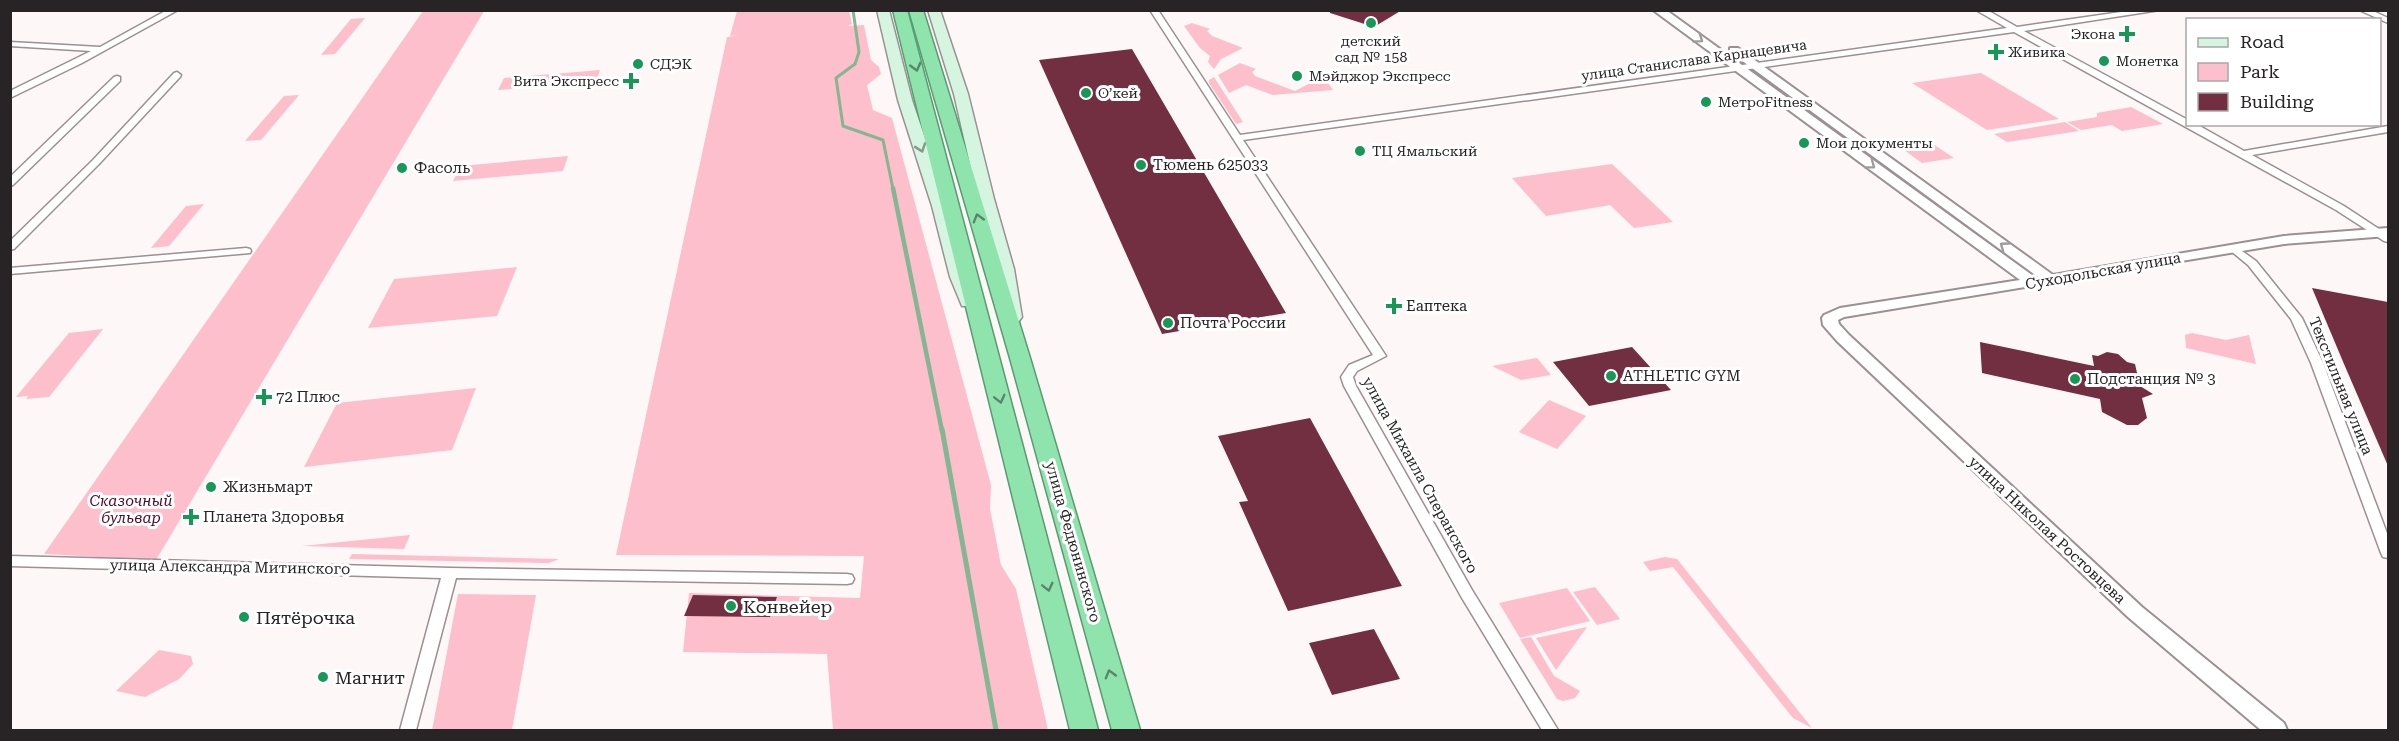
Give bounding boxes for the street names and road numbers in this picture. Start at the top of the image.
street label: улица Станислава Карнацевича [1580,36,1808,84]
street label: Суходольская улица [2024,248,2182,294]
street label: Текстильная улица [2305,315,2377,457]
street label: улица Михаила Сперанского [1358,374,1482,576]
street label: улица Николая Ростовцева [1965,453,2129,607]
street label: улица Федюнинского [1041,459,1105,625]
street label: улица Александра Митинского [110,556,350,578]

